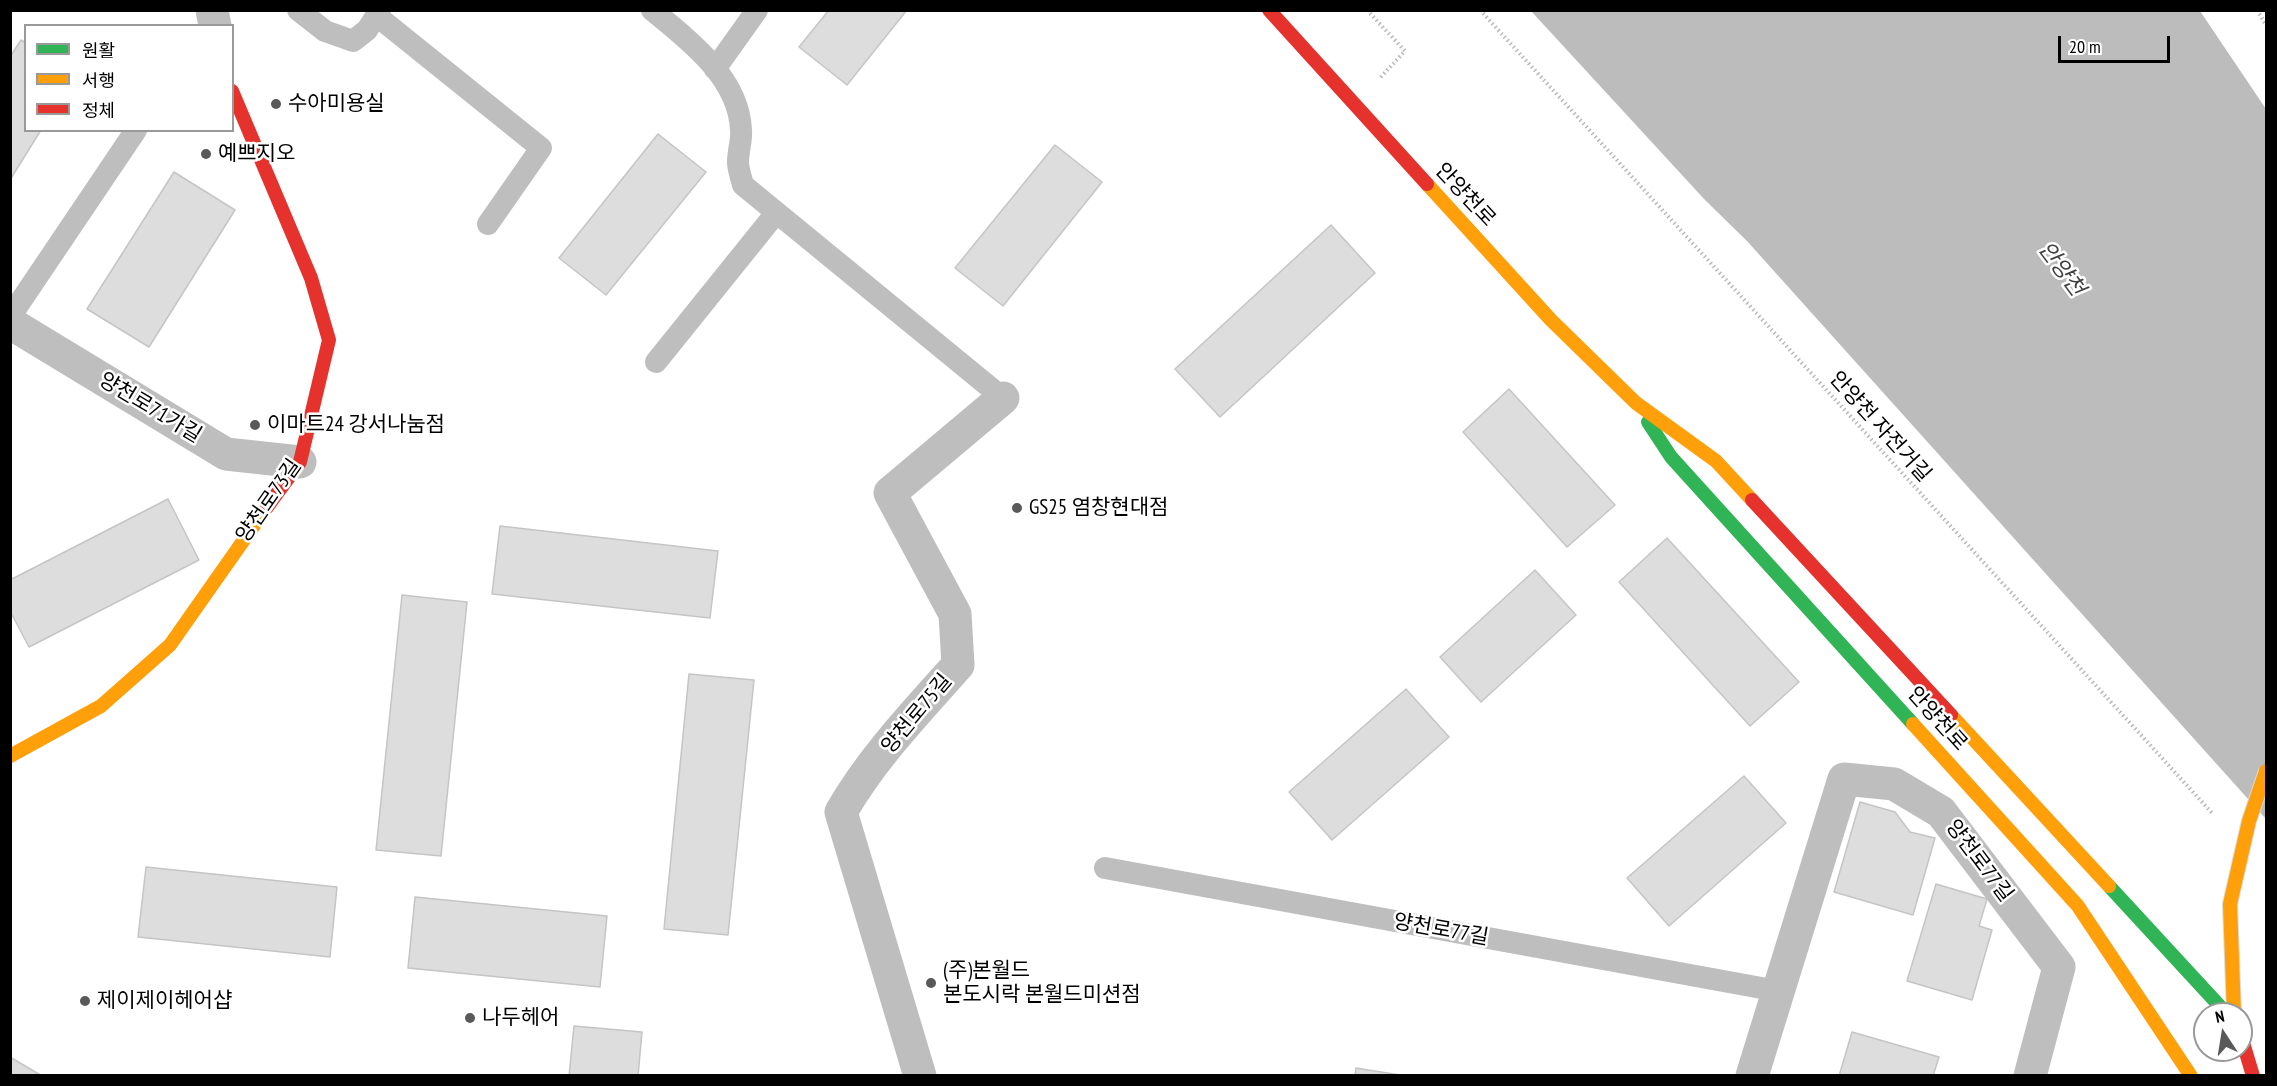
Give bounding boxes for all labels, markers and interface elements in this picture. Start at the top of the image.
legend [24,24,234,132]
scale bar [2061,24,2174,62]
text: 20 m [2069,35,2101,58]
text: 원활 [82,39,115,62]
text: 서행 [82,69,115,92]
place label: 수아미용실 [288,91,385,117]
marker: 수아미용실 [269,97,283,111]
text: 정체 [82,99,115,122]
place label: 예쁘지오 [218,141,295,167]
marker: 예쁘지오 [199,147,213,161]
street label: 안양천로 [1429,158,1501,232]
water label: 안양천 [2032,237,2090,301]
street label: 양천로71가길 [94,367,206,449]
street label: 안양천 자전거길 [1824,367,1936,487]
place label: 이마트24 강서나눔점 [267,412,445,438]
marker: 이마트24 강서나눔점 [248,418,262,432]
street label: 양천로73길 [231,454,307,548]
place label: GS25 염창현대점 [1029,495,1168,521]
marker: GS25 염창현대점 [1010,501,1024,515]
street label: 양천로75길 [876,669,958,759]
street label: 안양천로 [1902,682,1972,756]
street label: 양천로77길 [1940,815,2018,907]
street label: 양천로77길 [1391,909,1491,951]
place label: (주)본월드 본도시락 본월드미션점 [943,958,1141,1008]
marker: (주)본월드 본도시락 본월드미션점 [924,976,938,990]
place label: 제이제이헤어샵 [97,988,232,1014]
marker: 제이제이헤어샵 [78,994,92,1008]
north arrow [2193,1002,2253,1062]
place label: 나두헤어 [482,1005,559,1031]
text: N [2213,1006,2226,1027]
marker: 나두헤어 [463,1011,477,1025]

